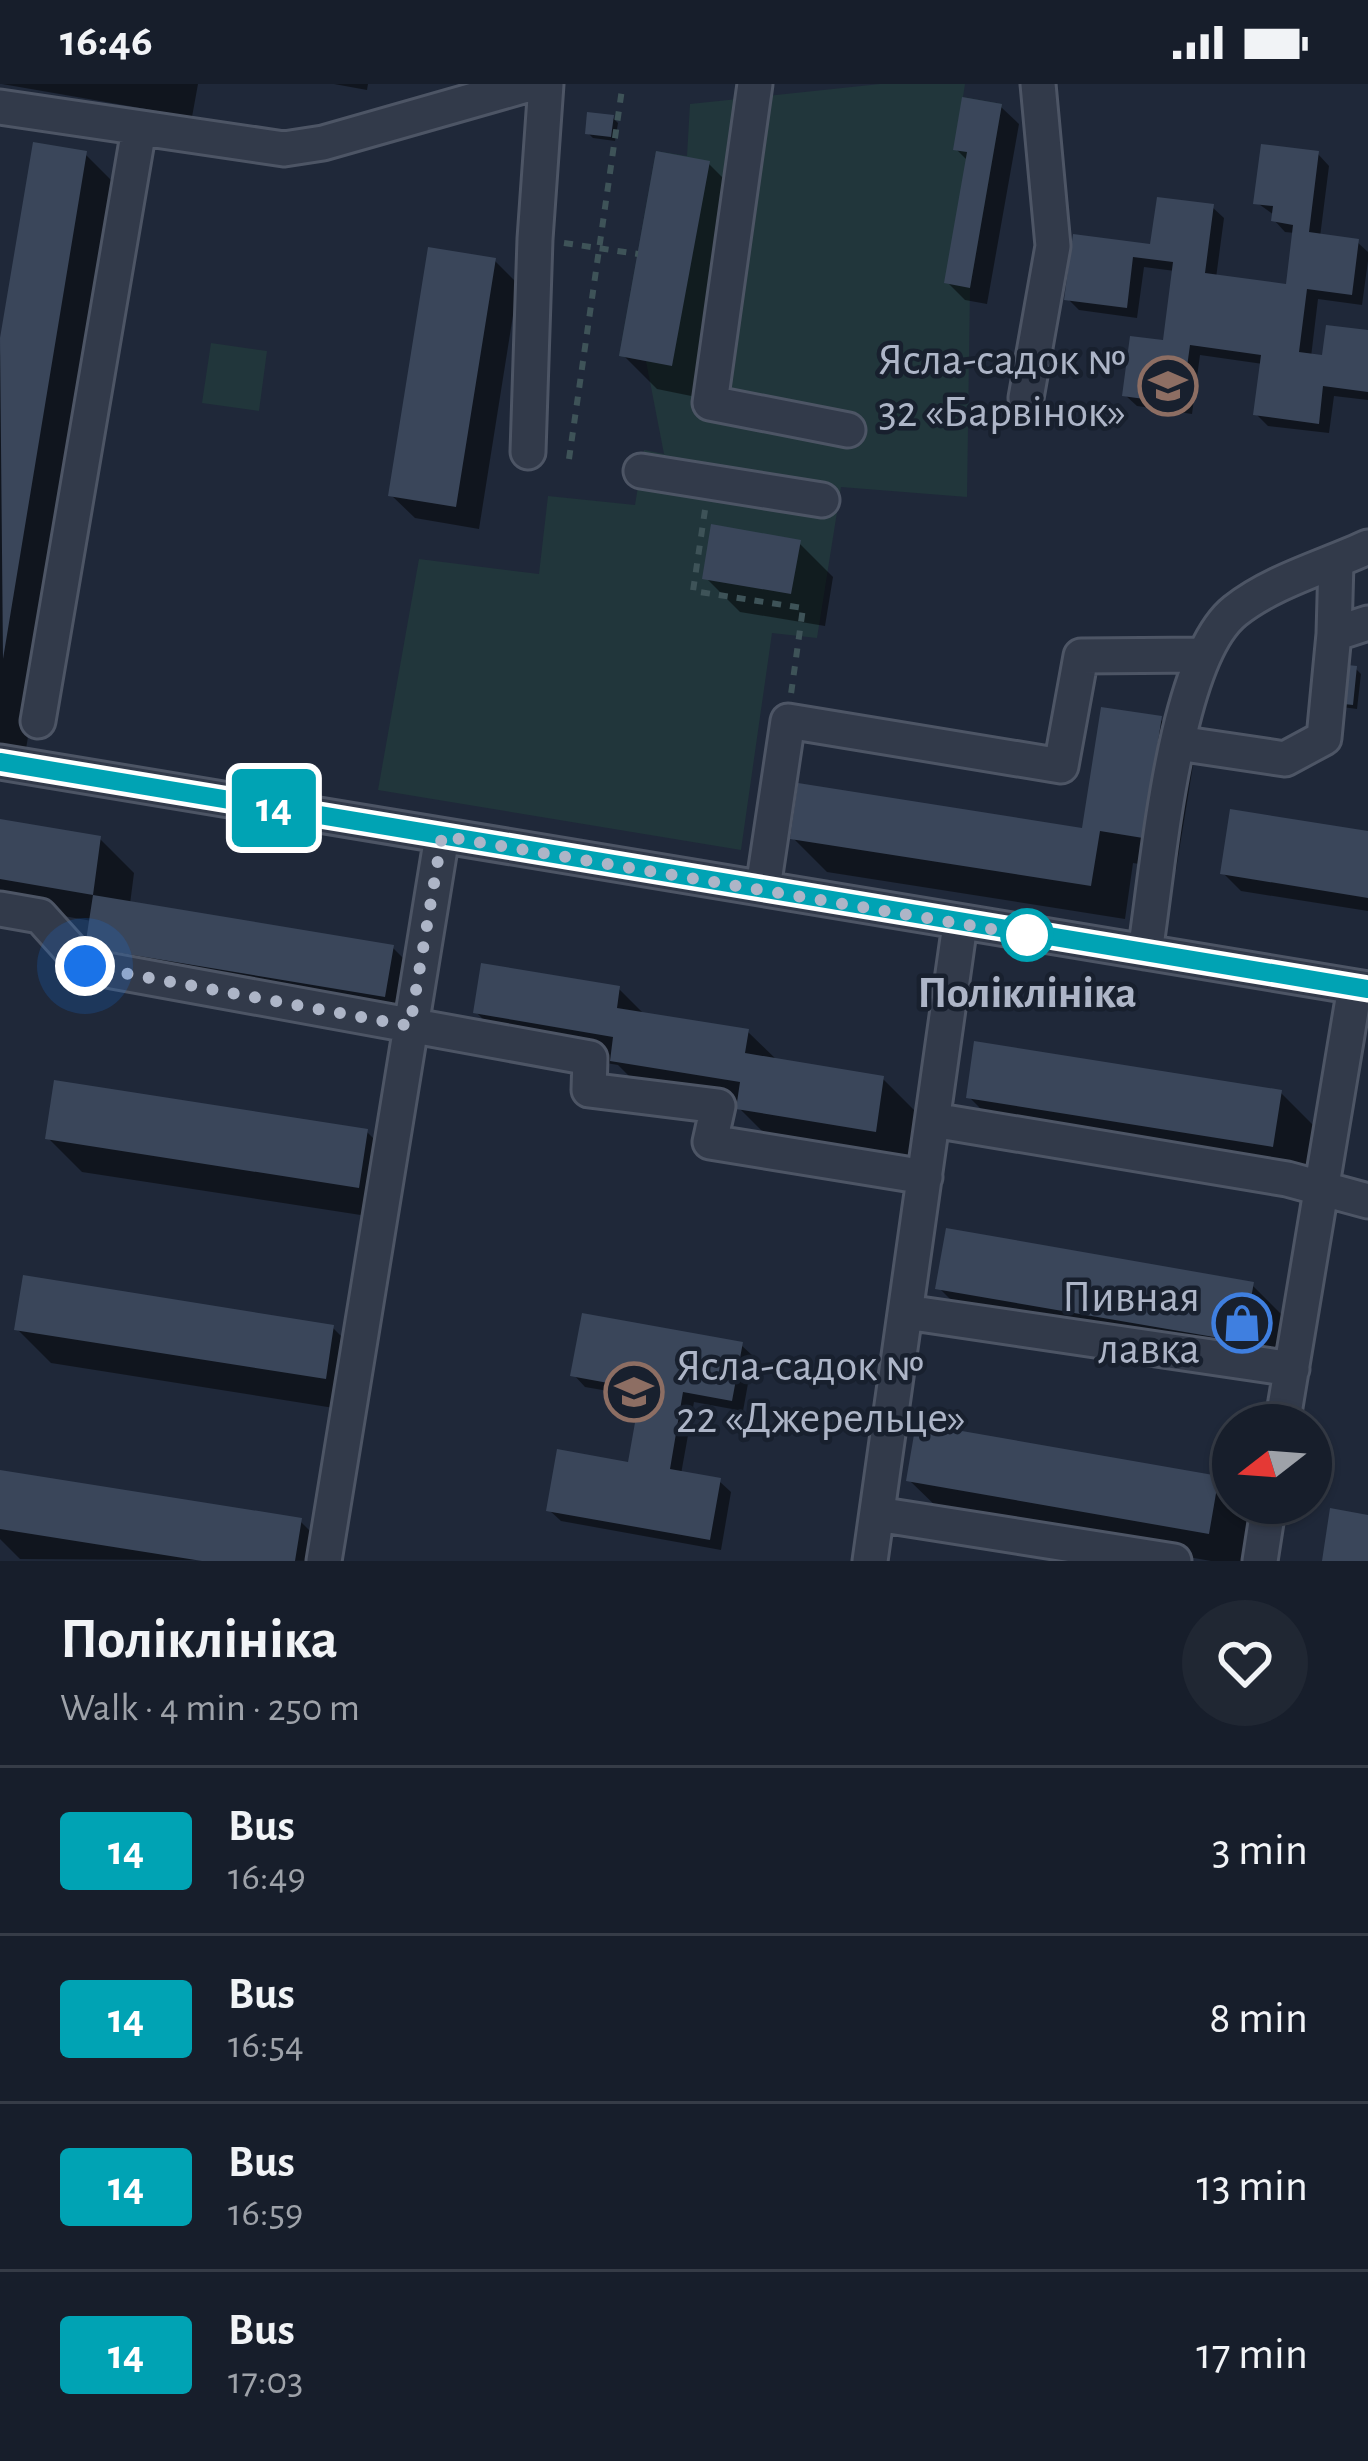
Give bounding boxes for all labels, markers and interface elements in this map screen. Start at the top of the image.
text: 16:46 [60,19,153,64]
place label: Ясла-садок № 32 «Барвінок» [878,338,1126,435]
school or university icon: Ясла-садок № 32 «Барвінок» [1137,355,1199,417]
line badge: 14 [220,769,328,847]
text: 14 [256,787,292,829]
marker: Поліклініка [1002,910,1052,960]
your location [55,936,115,996]
place label: Поліклініка [917,971,1137,1016]
place label: Пивная лавка [1062,1275,1200,1372]
shop icon: Пивная лавка [1211,1292,1273,1354]
place label: Ясла-садок № 22 «Джерельце» [676,1344,966,1441]
school or university icon: Ясла-садок № 22 «Джерельце» [603,1361,665,1423]
north arrow [1212,1404,1332,1524]
map controls [1212,1404,1332,1524]
button: heart [1182,1600,1308,1726]
text: Поліклініка [60,1611,338,1668]
text: Walk · 4 min · 250 m [60,1689,360,1728]
text: Bus [228,1804,295,1849]
text: 3 min [1212,1828,1308,1873]
text: 14 [108,1830,144,1872]
text: 16:49 [228,1858,306,1897]
text: Bus [228,1972,295,2017]
text: 8 min [1209,1996,1308,2041]
text: 14 [108,1998,144,2040]
text: 16:54 [228,2026,304,2065]
text: Bus [228,2140,295,2185]
text: 13 min [1196,2164,1308,2209]
text: 14 [108,2166,144,2208]
text: 16:59 [228,2194,303,2233]
text: Bus [228,2308,295,2353]
text: 17 min [1196,2332,1308,2377]
text: 14 [108,2334,144,2376]
text: 17:03 [228,2362,303,2401]

